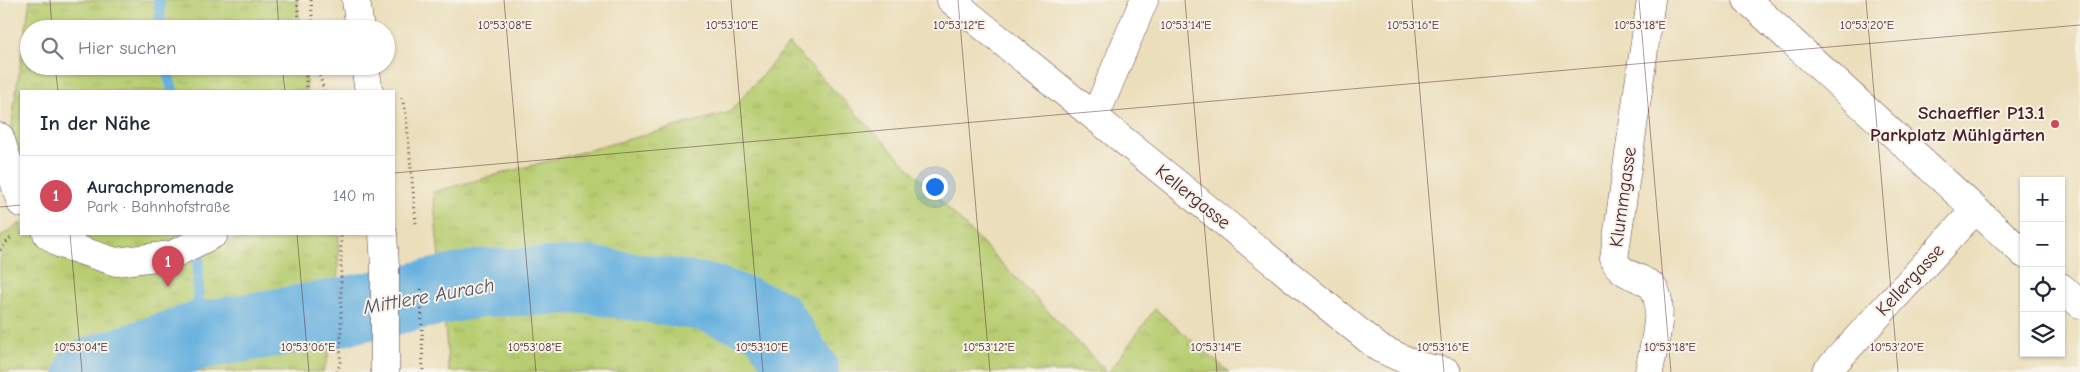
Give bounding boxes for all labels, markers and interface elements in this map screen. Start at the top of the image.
text: 10°53'08"E [478,18,532,32]
text: 10°53'10"E [706,18,758,32]
text: 10°53'12"E [933,18,985,32]
text: 10°53'14"E [1160,18,1212,32]
text: 10°53'16"E [1387,18,1439,32]
text: 10°53'18"E [1614,18,1666,32]
text: 10°53'20"E [1840,18,1894,32]
search box [20,20,395,75]
icon: search [38,34,66,62]
text: Hier suchen [78,37,176,59]
place label: Schaeffler P13.1 Parkplatz Mühlgärten [1870,102,2045,146]
text: In der Nähe [40,111,150,135]
marker: Schaeffler P13.1 Parkplatz Mühlgärten [2049,118,2061,130]
street label: Klummgasse [1605,145,1641,249]
street label: Kellergasse [1151,160,1235,234]
your location [922,174,948,200]
text: Aurachpromenade [87,176,234,198]
map controls [2020,177,2065,357]
button: + [2020,177,2065,222]
text: 1 [53,187,59,205]
text: 140 m [333,187,375,205]
text: Park · Bahnhofstraße [87,198,230,216]
button: − [2020,222,2065,267]
street label: Kellergasse [1871,240,1949,320]
pin: 1 [152,246,184,287]
button: locate [2020,267,2065,312]
water label: Mittlere Aurach [361,273,496,319]
button: layers [2020,312,2065,357]
text: 10°53'04"E [54,340,108,354]
text: 10°53'06"E [281,340,335,354]
text: 10°53'08"E [508,340,562,354]
text: 10°53'10"E [736,340,788,354]
text: 10°53'12"E [963,340,1015,354]
text: 10°53'14"E [1190,340,1242,354]
text: 10°53'16"E [1417,340,1469,354]
text: 10°53'18"E [1644,340,1696,354]
text: 10°53'20"E [1870,340,1924,354]

